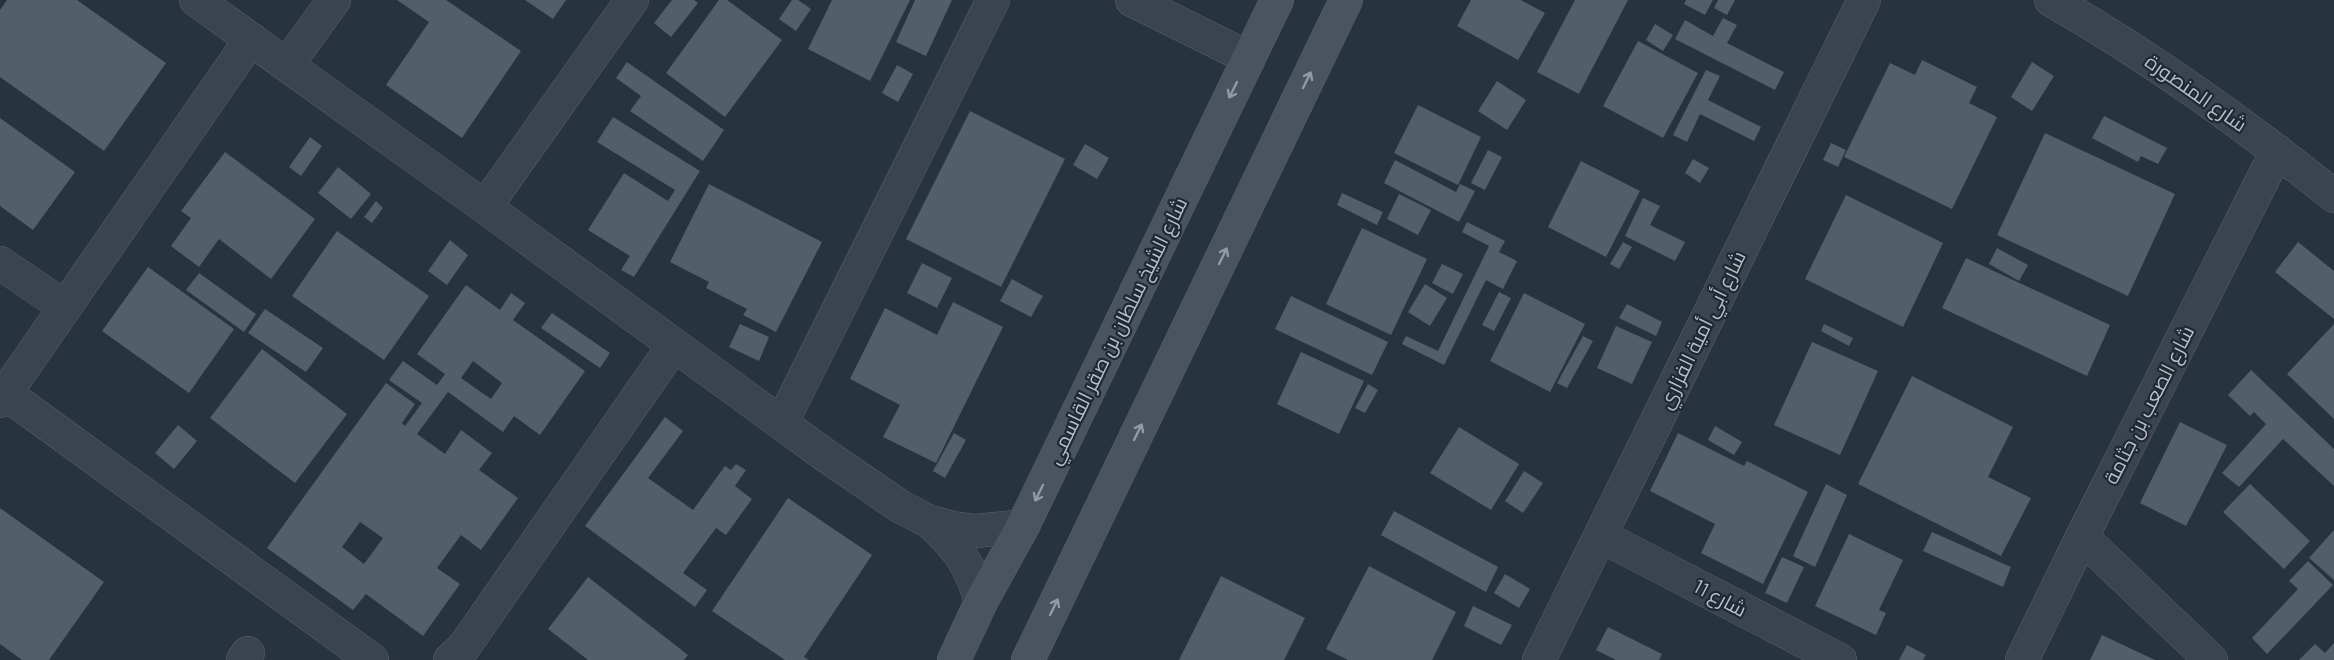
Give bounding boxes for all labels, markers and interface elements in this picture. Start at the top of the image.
street label: شارع المنصورة [2139,48,2252,138]
one-way arrow [1302,72,1314,90]
one-way arrow [1227,81,1238,99]
street label: شارع الشيخ سلطان بن صقر القاسمي [1041,193,1196,470]
one-way arrow [1217,247,1229,265]
street label: شارع أبي أمية الفزاري [1652,247,1754,415]
street label: شارع الصعب بن جثامة [2098,321,2201,489]
one-way arrow [1133,423,1145,441]
one-way arrow [1032,483,1044,501]
street label: شارع 11 [1688,573,1751,624]
one-way arrow [1048,599,1060,617]

